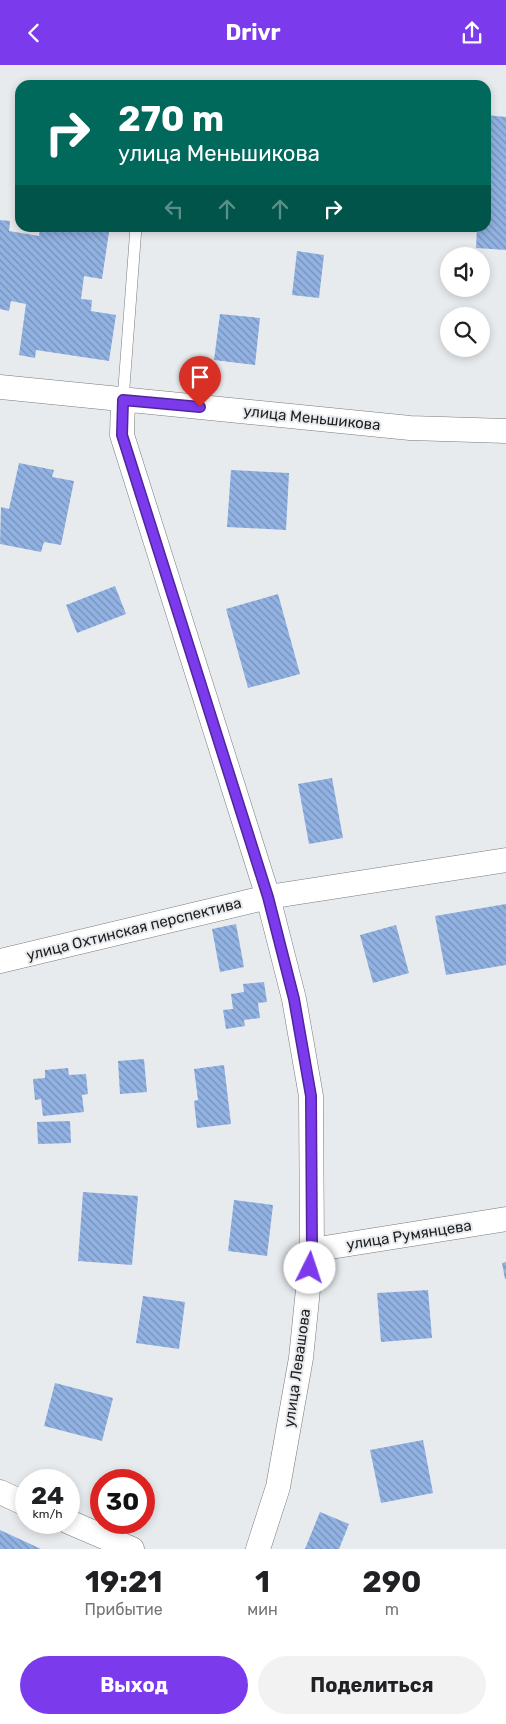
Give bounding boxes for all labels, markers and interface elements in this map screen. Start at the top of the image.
icon: back [20,19,48,47]
text: Drivr [225,19,281,46]
icon: share [458,19,486,47]
text: 270 m [118,98,224,140]
icon: right [35,100,100,165]
text: улица Меньшикова [118,140,320,167]
icon: left [160,195,188,223]
icon: ahead [213,195,241,223]
icon: ahead [266,195,294,223]
icon: right [319,195,347,223]
map controls [440,247,490,357]
button: sound [440,247,490,297]
button: search [440,307,490,357]
pin [179,356,221,407]
icon: arrive [186,363,214,391]
street label: улица Меньшикова [243,402,381,434]
street label: улица Охтинская перспектива [25,894,243,964]
street label: улица Румянцева [345,1216,473,1254]
position arrow [283,1241,335,1293]
street label: улица Левашова [280,1308,314,1428]
speed limit sign: 30 [90,1469,155,1534]
text: 24 [31,1481,64,1510]
text: km/h [33,1507,62,1521]
text: 19:21 [85,1564,162,1600]
text: 1 [255,1564,270,1600]
text: 290 [362,1564,421,1600]
text: Прибытие [85,1600,163,1619]
text: мин [247,1600,278,1619]
text: m [385,1600,399,1619]
button: Выход [20,1656,248,1714]
button: Поделиться [258,1656,486,1714]

